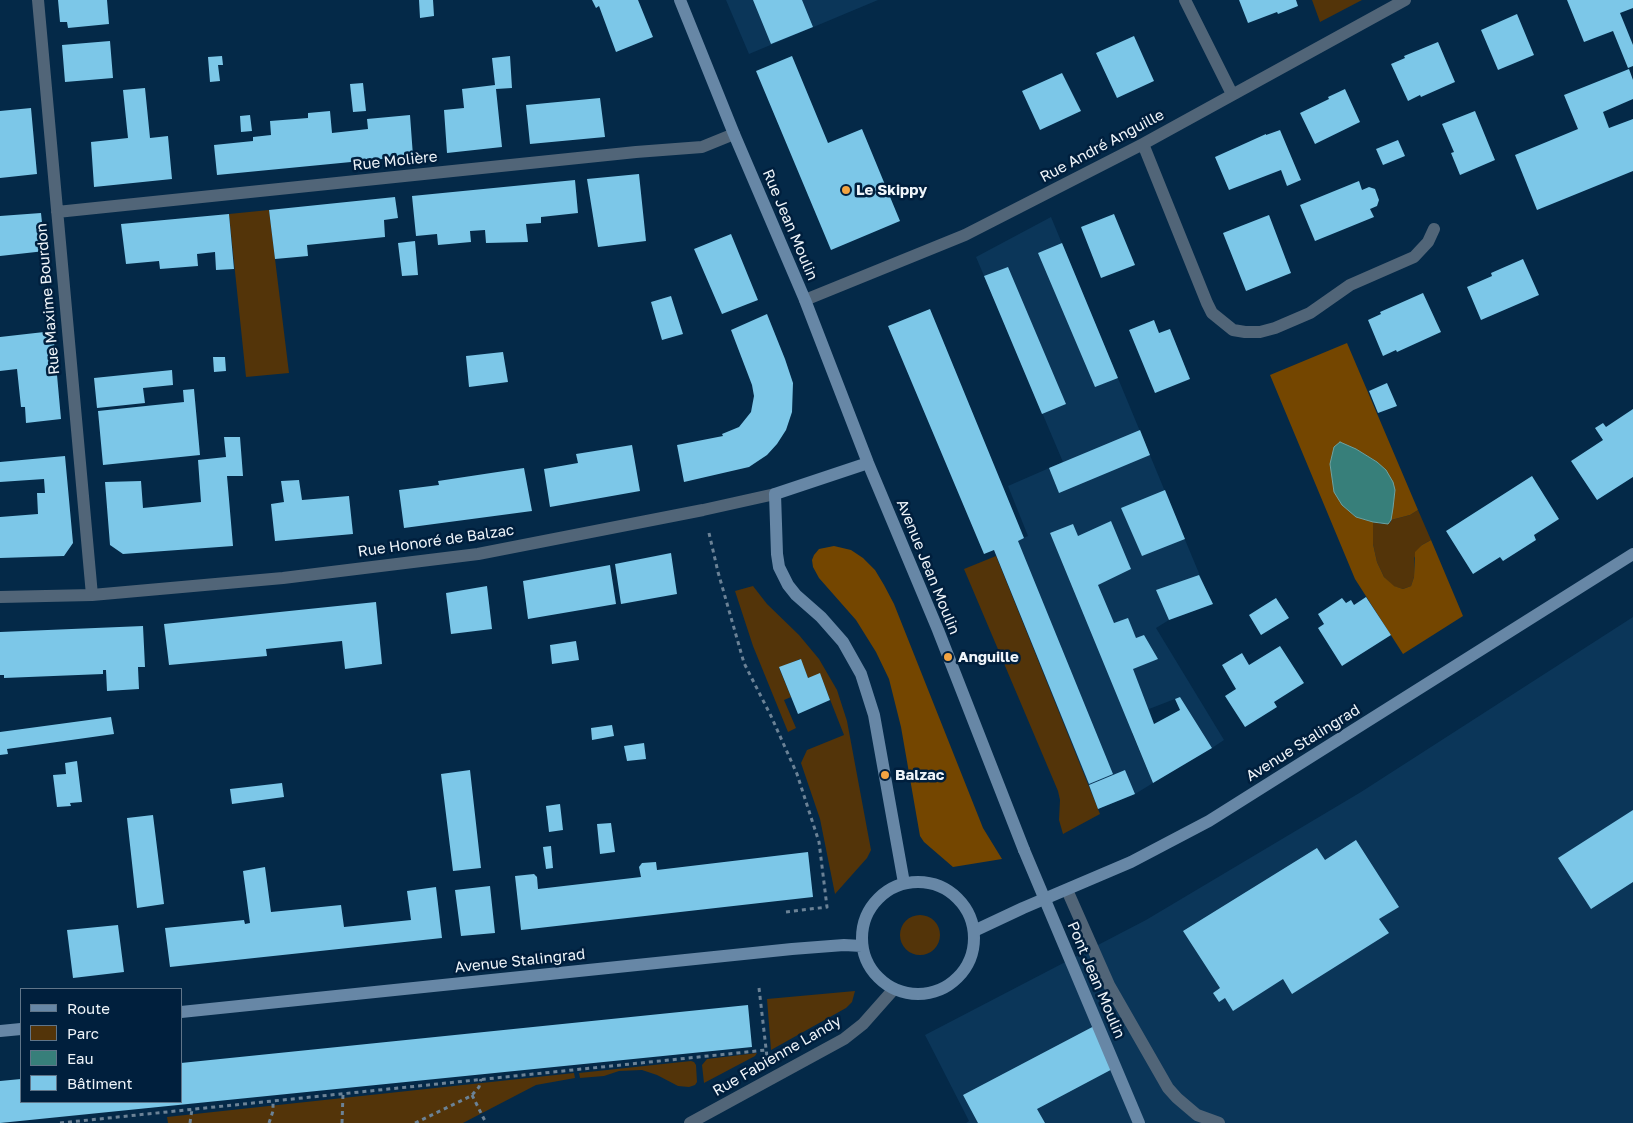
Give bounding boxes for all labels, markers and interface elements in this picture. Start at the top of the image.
street label: Rue André Anguille [1037,106,1167,186]
street label: Rue Molière [352,148,438,174]
street label: Rue Jean Moulin [758,167,822,283]
place label: Le Skippy [856,181,927,199]
marker: Le Skippy [840,184,852,196]
street label: Rue Maxime Bourdon [32,222,64,376]
street label: Avenue Jean Moulin [893,497,963,637]
street label: Rue Honoré de Balzac [357,521,515,561]
place label: Anguille [958,648,1019,666]
marker: Anguille [942,651,954,663]
street label: Avenue Stalingrad [1243,701,1363,785]
place label: Balzac [895,766,944,784]
marker: Balzac [879,769,891,781]
street label: Pont Jean Moulin [1063,919,1129,1041]
street label: Avenue Stalingrad [454,945,586,977]
legend [20,988,182,1103]
text: Route [67,999,110,1017]
street label: Rue Fabienne Landy [710,1012,844,1100]
text: Parc [67,1024,99,1042]
text: Eau [67,1049,94,1067]
text: Bâtiment [67,1074,132,1092]

